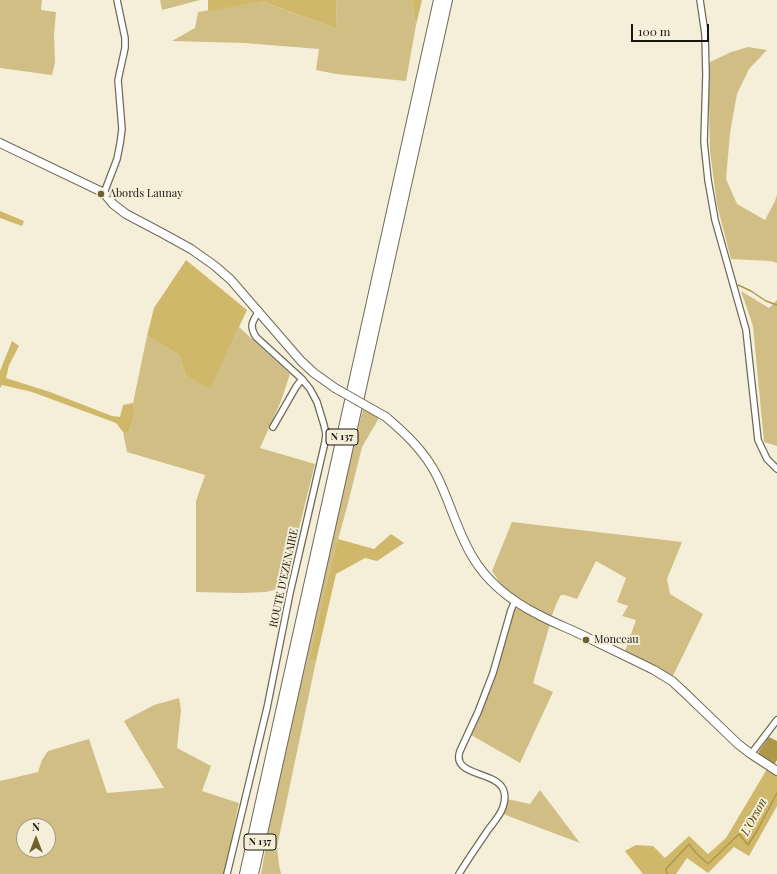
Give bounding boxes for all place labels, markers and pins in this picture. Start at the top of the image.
place label: Abords Launay [109,187,183,201]
marker: Abords Launay [96,189,106,199]
place label: Monceau [594,633,639,647]
marker: Monceau [581,635,591,645]

